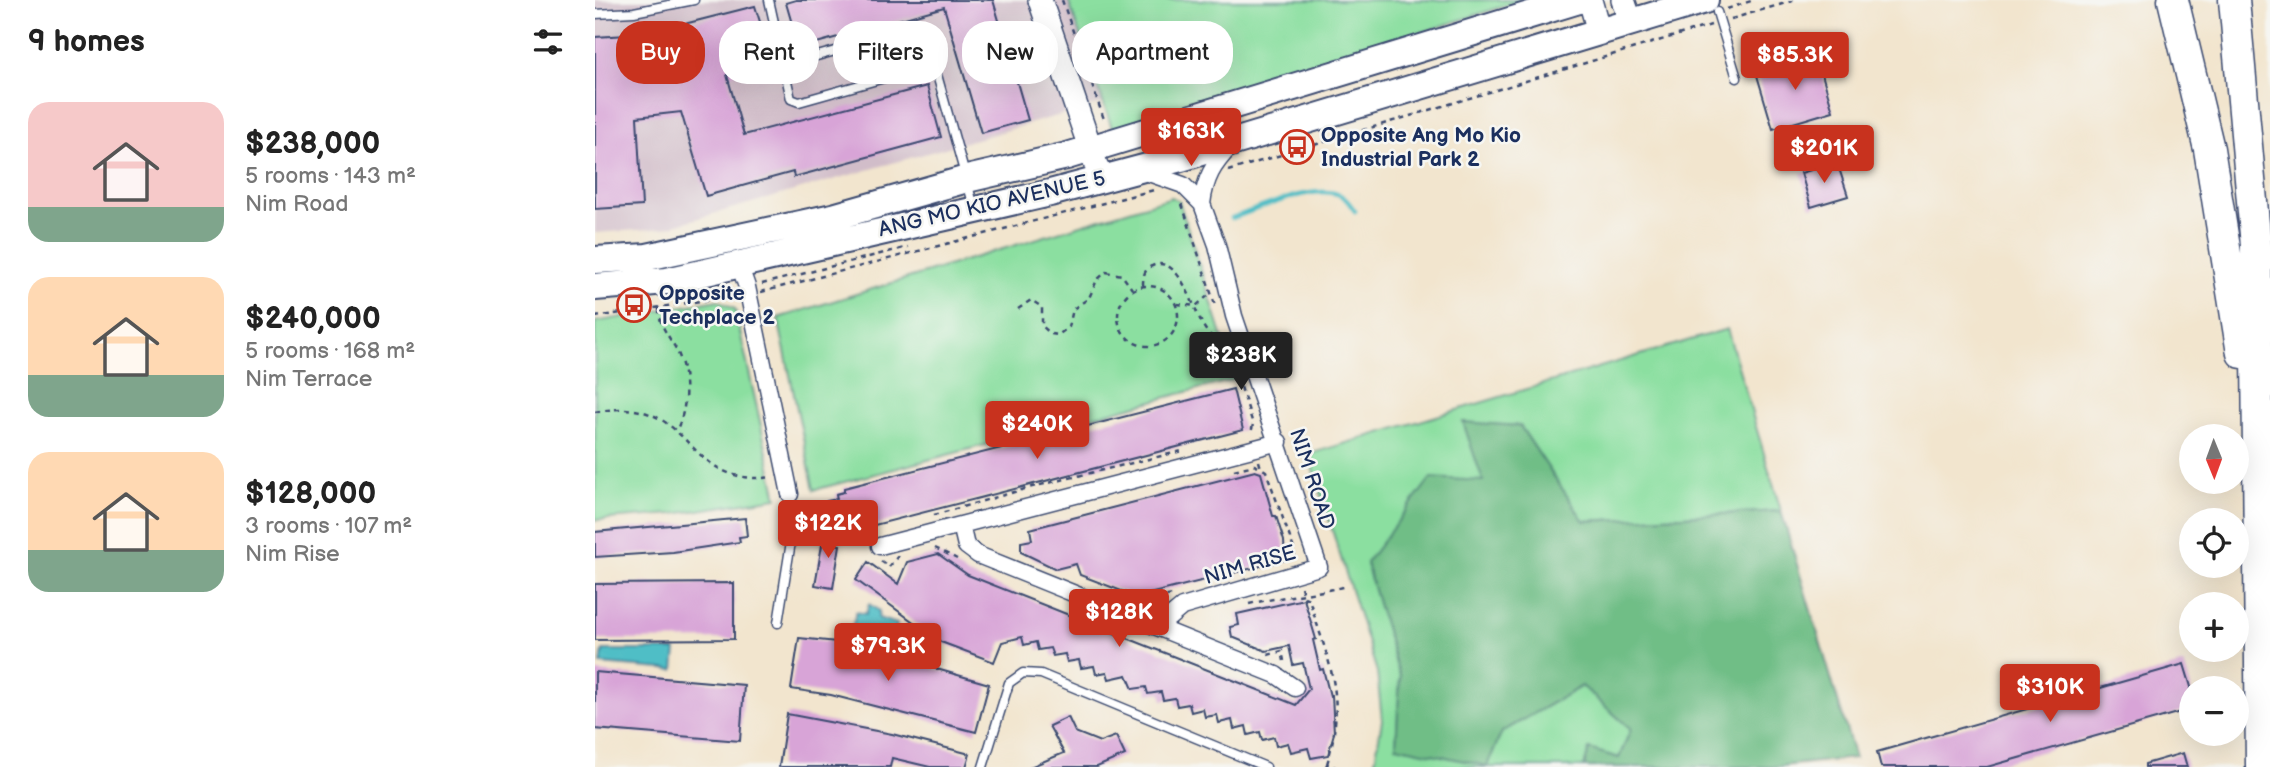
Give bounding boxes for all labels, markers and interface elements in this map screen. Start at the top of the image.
chip: Buy [616,21,705,84]
chip: Rent [719,21,819,84]
chip: Filters [833,21,948,84]
chip: New [962,21,1058,84]
chip: Apartment [1072,21,1233,84]
icon: filters [529,23,567,61]
text: 9 homes [28,24,145,60]
pin: $85.3K [1738,32,1852,92]
text: $85.3K [1757,41,1833,69]
pin: $163K [1142,108,1240,168]
text: $163K [1157,117,1225,145]
place label: Opposite Ang Mo Kio Industrial Park 2 [1321,123,1521,172]
pin: $201K [1775,125,1873,185]
text: $238,000 [245,126,380,162]
bus stop icon: Opposite Ang Mo Kio Industrial Park 2 [1278,128,1316,166]
icon: home [84,130,168,214]
text: $201K [1790,134,1858,162]
text: 5 rooms · 143 m² [245,162,416,190]
street label: ANG MO KIO AVENUE 5 [876,166,1108,242]
text: Nim Road [245,190,349,218]
place label: Opposite Techplace 2 [659,281,775,330]
bus stop icon: Opposite Techplace 2 [615,286,653,324]
text: $240,000 [245,301,381,337]
icon: home [84,305,168,389]
pin: $238K [1192,332,1290,392]
text: 5 rooms · 168 m² [245,337,415,365]
text: $238K [1205,341,1277,369]
text: Nim Terrace [245,365,372,393]
pin: $240K [988,402,1086,461]
text: $240K [1001,410,1073,438]
north arrow [2179,424,2249,494]
map controls [2179,424,2249,746]
street label: NIM ROAD [1284,425,1340,533]
text: $128,000 [245,476,376,512]
icon: home [84,480,168,564]
pin: $122K [779,500,877,560]
button: locate [2179,508,2249,578]
text: $122K [794,509,862,537]
text: 3 rooms · 107 m² [245,512,412,540]
text: Nim Rise [245,540,340,568]
street label: NIM RISE [1201,540,1299,590]
pin: $128K [1070,590,1168,649]
button: + [2179,592,2249,662]
text: $128K [1085,598,1153,626]
pin: $79.3K [831,624,945,683]
text: $79.3K [850,632,926,660]
pin: $310K [2001,664,2099,724]
text: $310K [2016,673,2084,701]
button: − [2179,676,2249,746]

